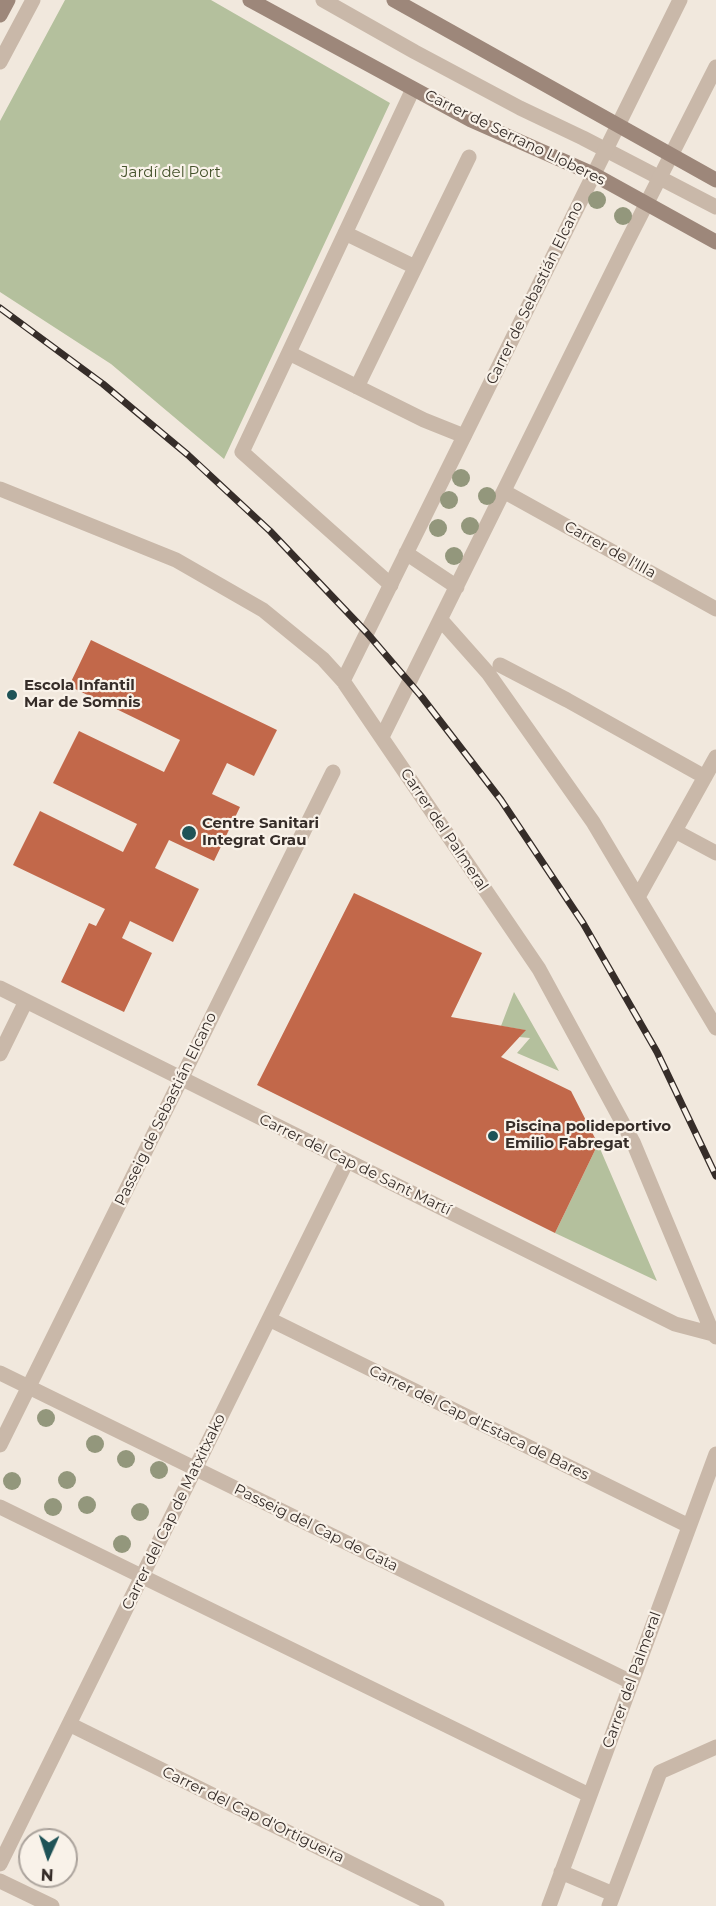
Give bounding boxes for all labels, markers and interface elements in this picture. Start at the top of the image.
street label: Carrer de Serrano Lloberes [422,86,608,190]
park label: Jardí del Port [121,164,221,182]
street label: Carrer de Sebastián Elcano [483,198,587,388]
street label: Carrer de l'Illa [561,517,659,583]
place label: Escola Infantil Mar de Somnis [24,677,140,712]
marker: Escola Infantil Mar de Somnis [5,688,19,702]
street label: Carrer del Palmeral [396,765,492,895]
place label: Centre Sanitari Integrat Grau [202,815,319,850]
marker: Centre Sanitari Integrat Grau [180,824,198,842]
street label: Passeig de Sebastián Elcano [111,1009,221,1209]
street label: Carrer del Cap de Sant Martí [256,1111,454,1219]
place label: Piscina polideportivo Emilio Fabregat [505,1118,671,1153]
marker: Piscina polideportivo Emilio Fabregat [486,1129,500,1143]
street label: Carrer del Cap d'Estaca de Bares [366,1362,592,1484]
street label: Carrer del Cap de Matxitxako [119,1411,229,1613]
street label: Passeig del Cap de Gata [231,1480,401,1576]
street label: Carrer del Palmeral [599,1609,665,1751]
street label: Carrer del Cap d'Ortigueira [159,1763,347,1867]
north arrow [18,1828,78,1888]
text: N [40,1865,54,1884]

